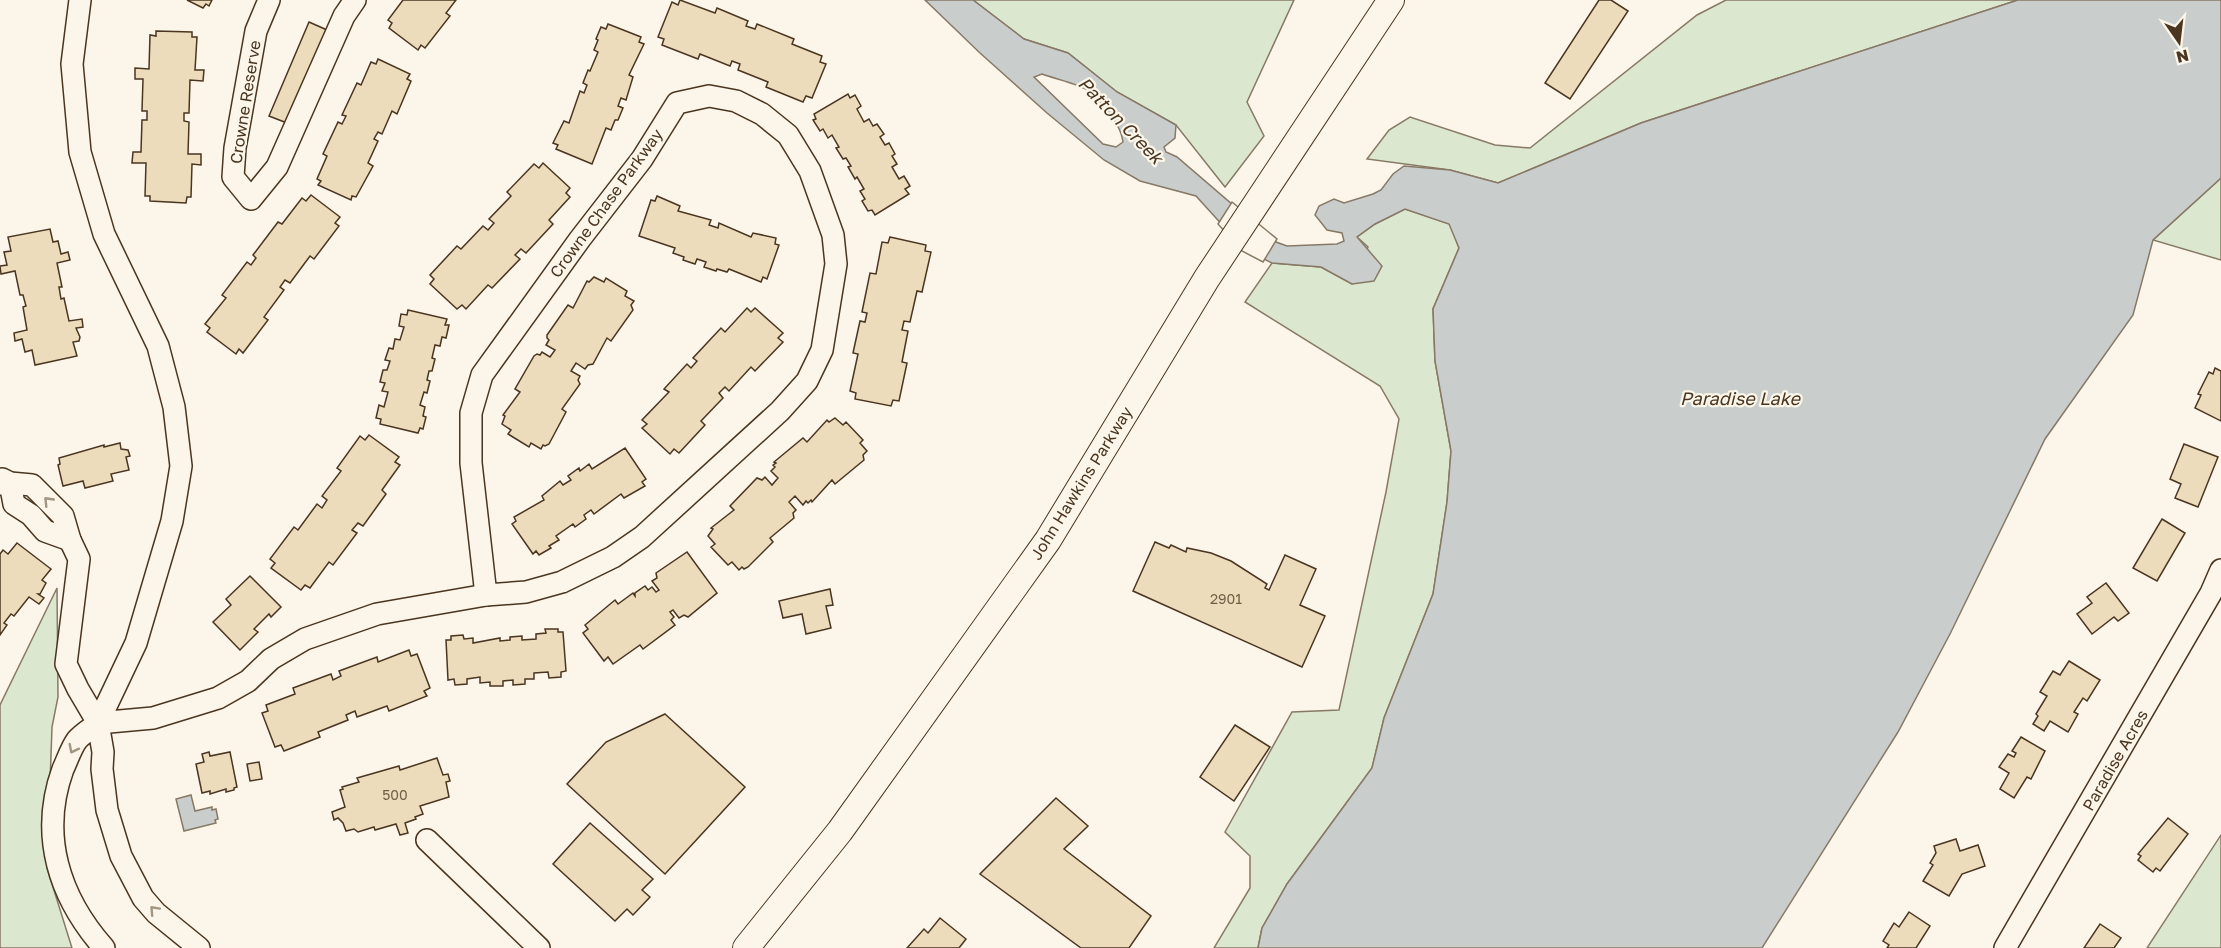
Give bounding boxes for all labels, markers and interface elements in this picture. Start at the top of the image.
north arrow [2149,12,2209,72]
street label: Crowne Reserve [225,39,265,165]
text: N [2174,45,2191,68]
water label: Patton Creek [1074,72,1169,169]
street label: Crowne Chase Parkway [545,125,667,281]
water label: Paradise Lake [1680,387,1802,409]
street label: John Hawkins Parkway [1026,403,1136,563]
one-way arrow [45,498,56,509]
house number: 2901 [1210,590,1242,607]
street label: Paradise Acres [2078,706,2152,814]
one-way arrow [69,742,80,753]
house number: 500 [382,786,408,803]
one-way arrow [150,907,161,917]

